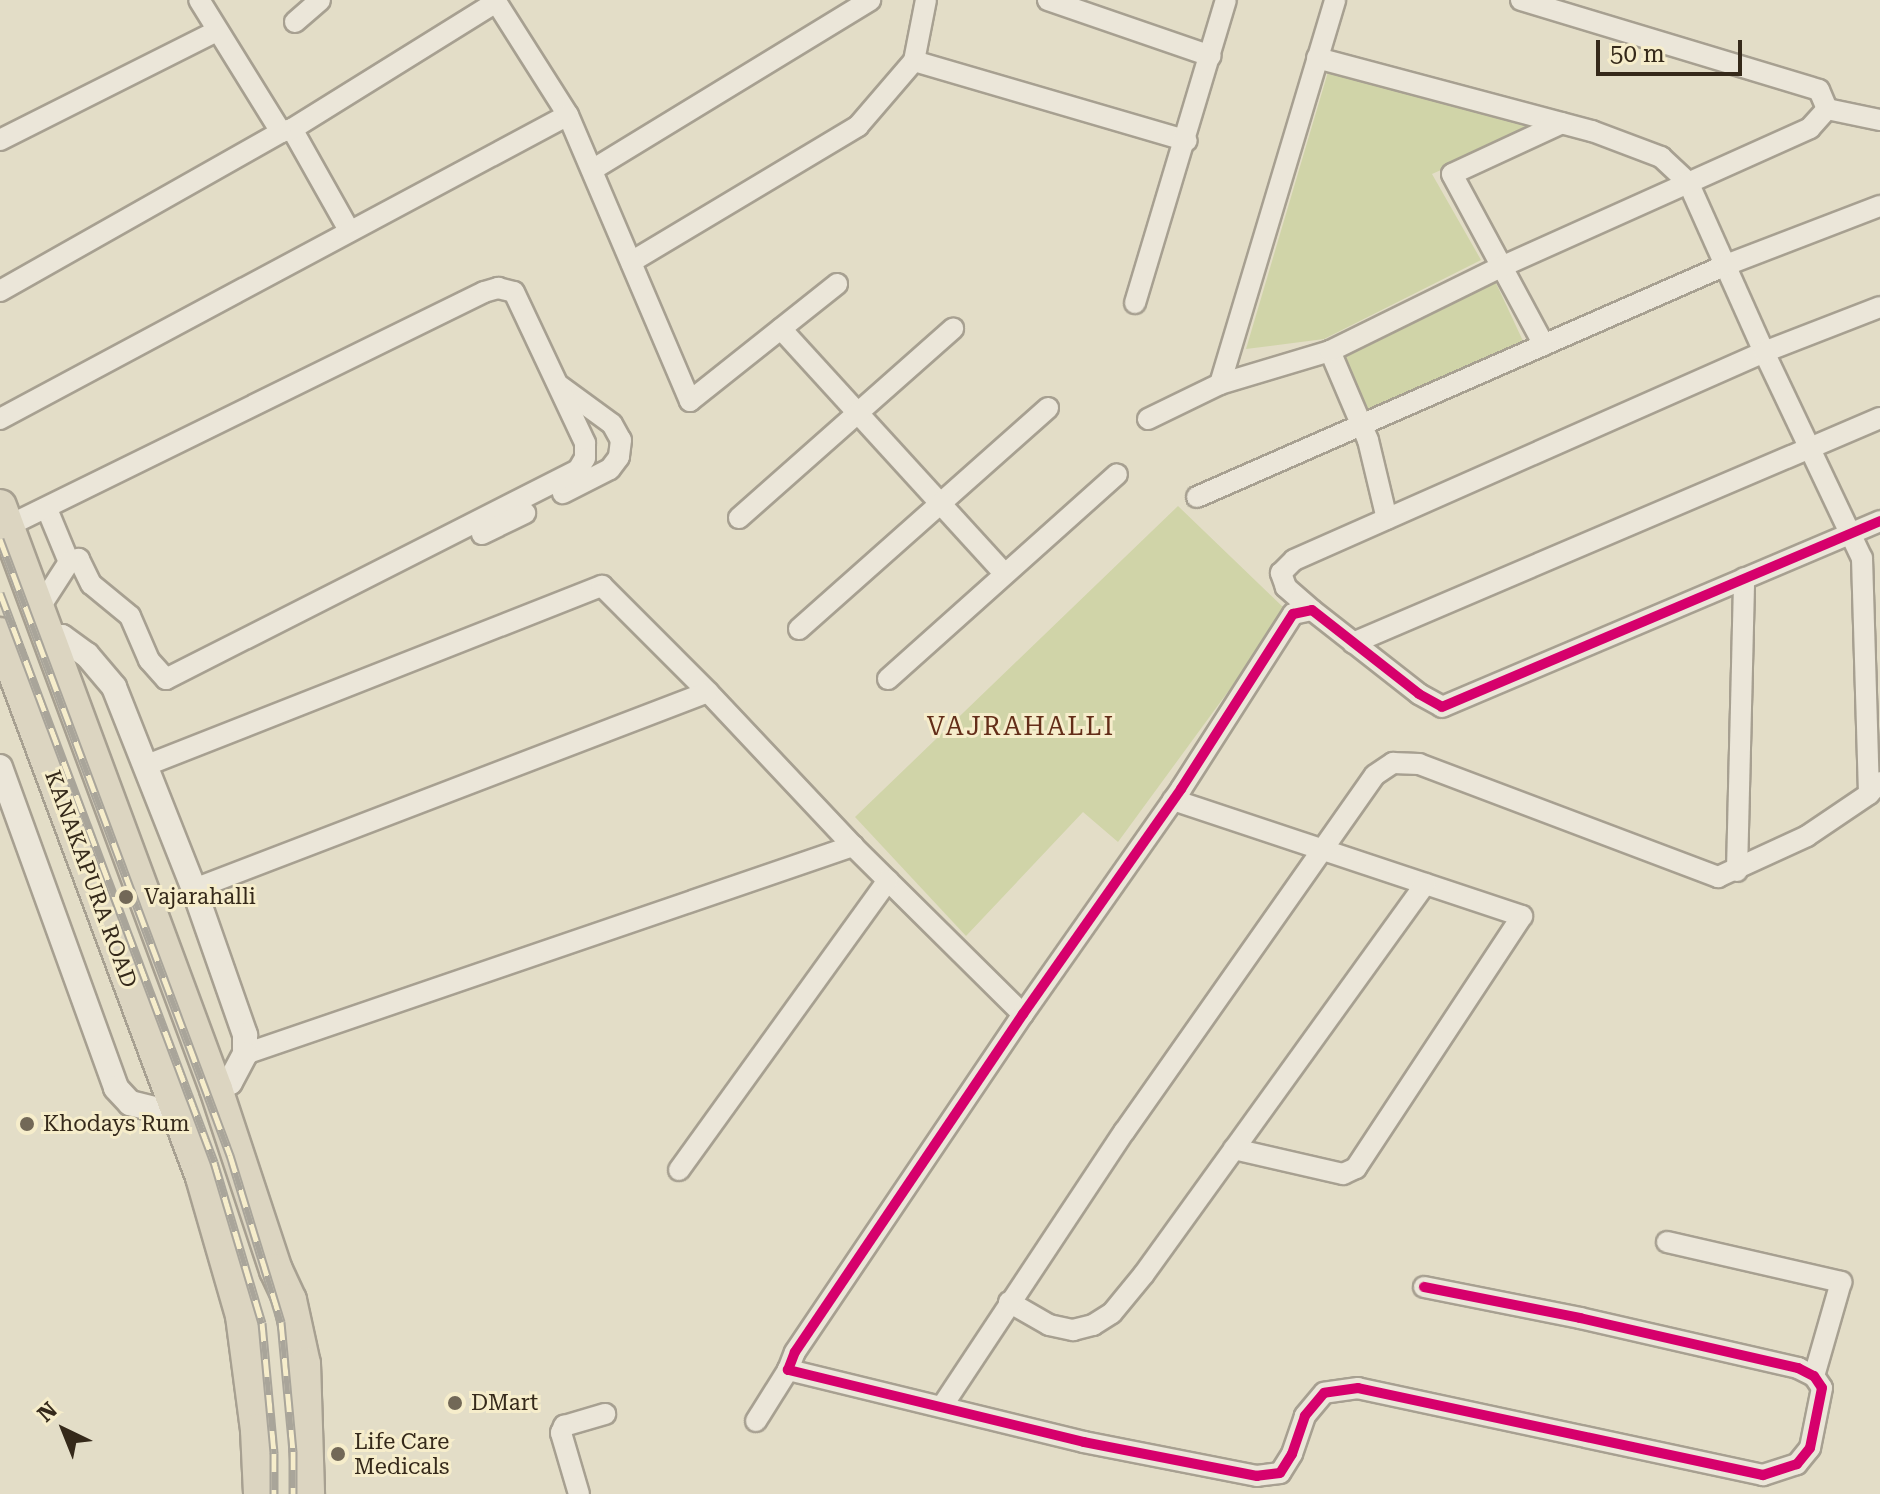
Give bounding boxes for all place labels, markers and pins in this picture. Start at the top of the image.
place label: Vajarahalli [144,884,256,910]
marker: Vajarahalli [115,886,137,908]
place label: Khodays Rum [43,1111,190,1137]
marker: Khodays Rum [18,1115,36,1133]
place label: DMart [471,1390,538,1416]
marker: DMart [446,1394,464,1412]
place label: Life Care Medicals [354,1428,450,1480]
marker: Life Care Medicals [329,1445,347,1463]

